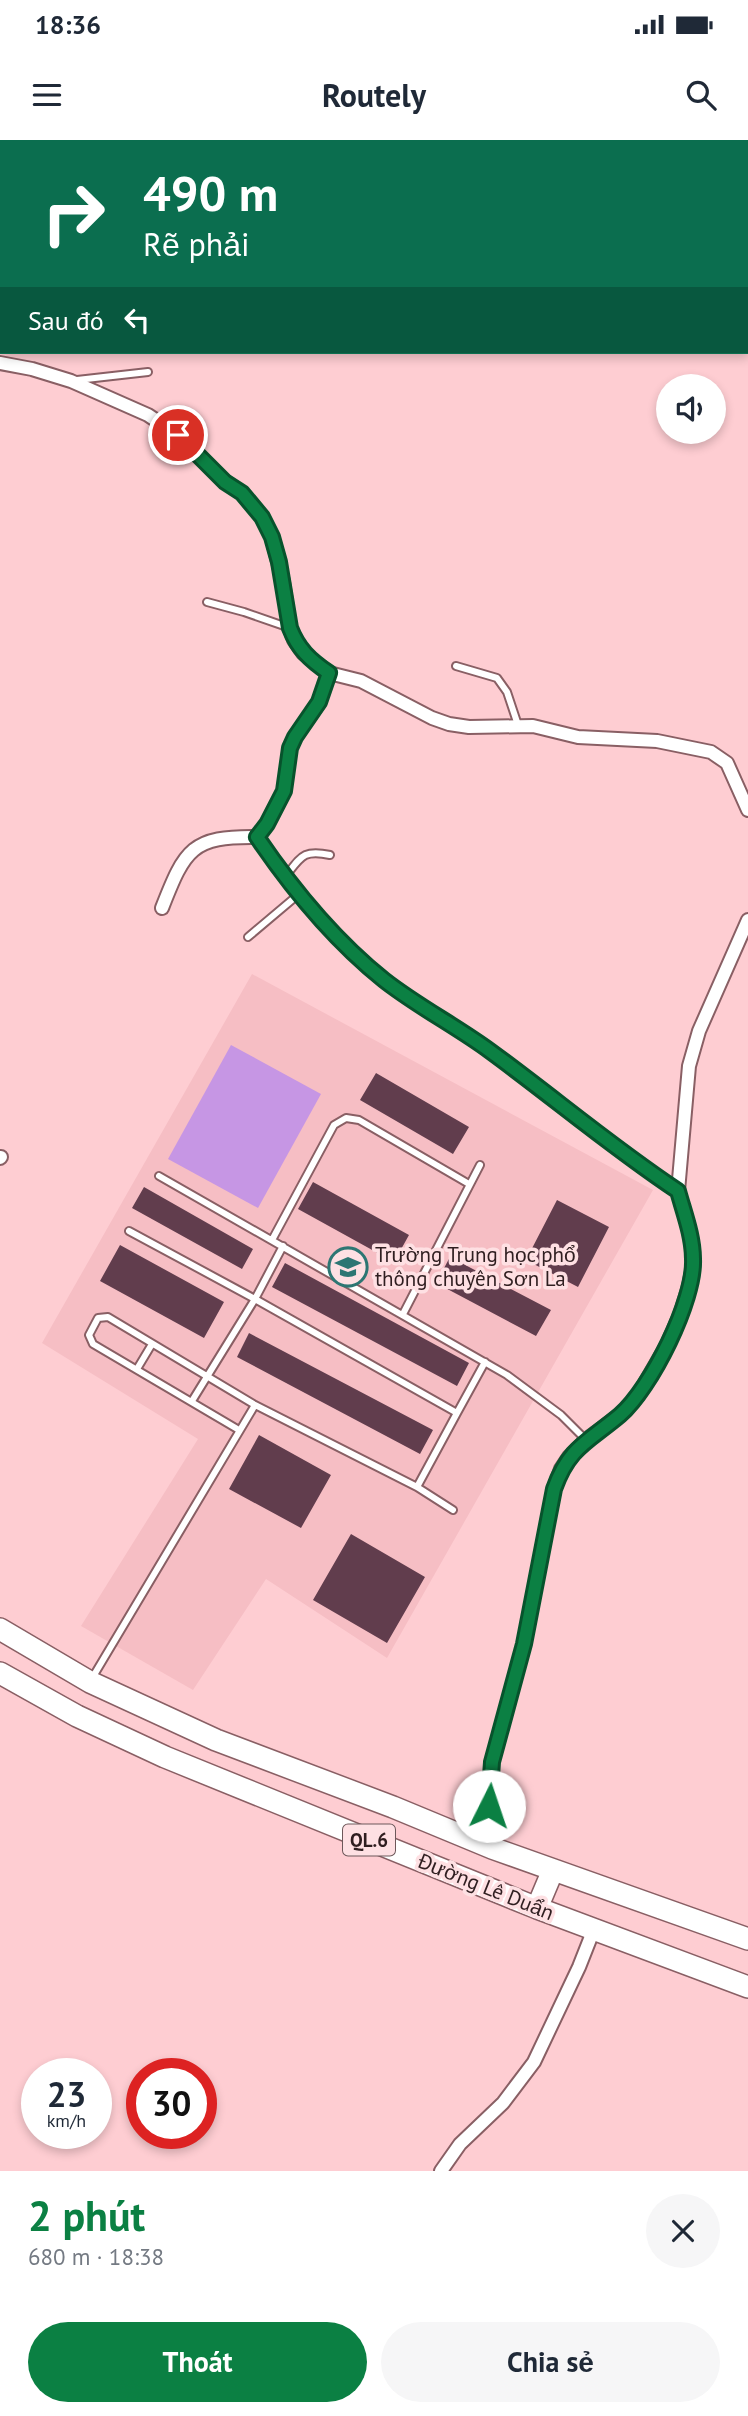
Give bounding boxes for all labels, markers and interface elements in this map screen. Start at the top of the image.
text: 18:36 [35,8,101,41]
text: Routely [322,74,426,116]
icon: menu [28,76,66,114]
icon: search [682,76,720,114]
text: 490 m [143,161,278,225]
icon: right [28,168,119,259]
text: Rẽ phải [143,223,250,265]
icon: left [118,301,156,339]
text: Sau đó [28,304,104,337]
map controls [656,374,726,444]
button: sound [656,374,726,444]
pin [148,405,208,465]
icon: arrive [159,416,197,454]
place label: Trường Trung học phổ thông chuyên Sơn La [375,1241,576,1292]
school or university icon: Trường Trung học phổ thông chuyên Sơn La [327,1246,369,1288]
position arrow [452,1769,526,1843]
road number: QL.6 [343,1824,395,1856]
street label: Đường Lê Duẩn [413,1847,558,1926]
speed limit sign: 30 [126,2058,217,2149]
text: 23 [47,2071,86,2117]
text: km/h [47,2109,86,2132]
text: 2 phút [28,2188,145,2243]
button: close [646,2194,720,2268]
text: 680 m · 18:38 [28,2242,164,2271]
button: Thoát [28,2322,367,2402]
button: Chia sẻ [381,2322,720,2402]

